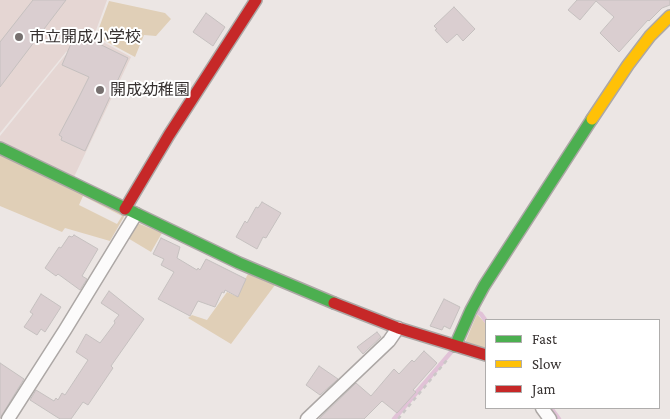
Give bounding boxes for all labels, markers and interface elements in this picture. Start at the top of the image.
place label: 市立開成小学校 [29,27,141,47]
marker: 市立開成小学校 [13,31,25,43]
place label: 開成幼稚園 [110,80,190,100]
marker: 開成幼稚園 [94,84,106,96]
legend [485,319,660,409]
text: Fast [532,331,557,347]
text: Slow [532,356,561,372]
text: Jam [532,381,555,397]

